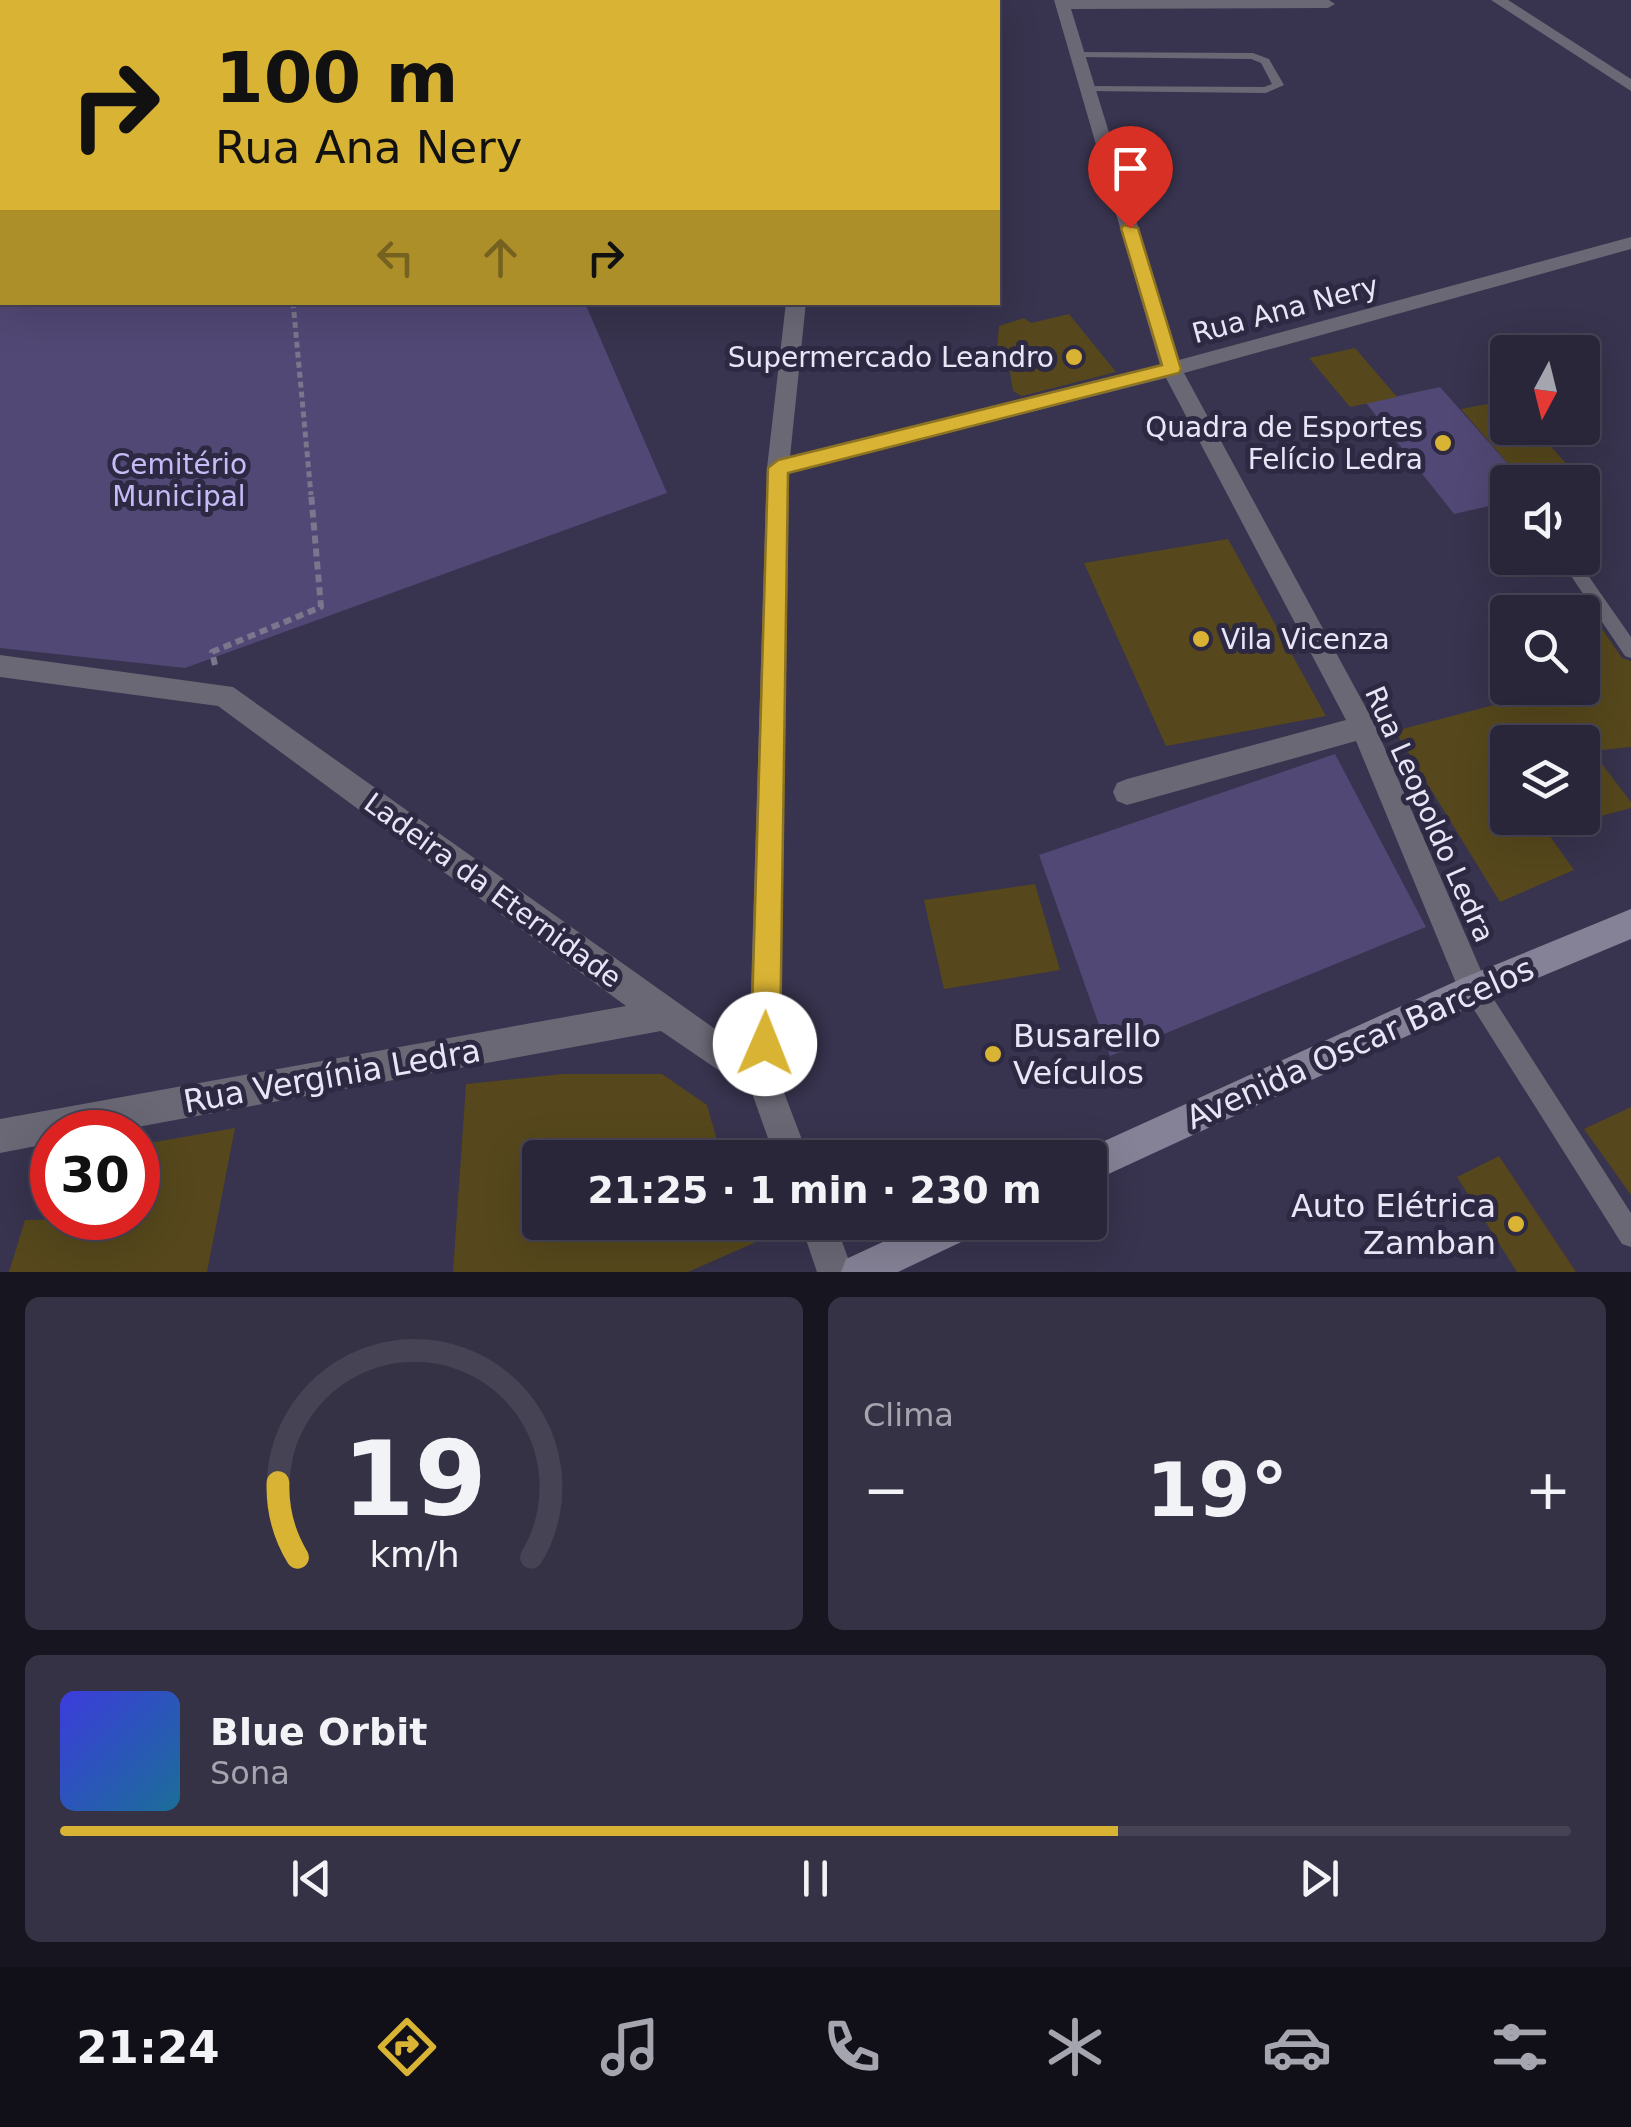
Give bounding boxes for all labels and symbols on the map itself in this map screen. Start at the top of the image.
pin [1088,126,1173,229]
street label: Rua Ana Nery [1189,269,1382,350]
north arrow [1490,335,1600,445]
place label: Supermercado Leandro [728,341,1054,374]
marker: Supermercado Leandro [1063,346,1085,368]
place label: Quadra de Esportes Felício Ledra [1145,411,1423,476]
marker: Quadra de Esportes Felício Ledra [1432,432,1454,454]
park label: Cemitério Municipal [111,448,247,513]
place label: Vila Vicenza [1221,623,1390,656]
marker: Vila Vicenza [1190,628,1212,650]
street label: Rua Leopoldo Ledra [1358,681,1501,947]
street label: Ladeira da Eternidade [358,786,628,995]
street label: Avenida Oscar Barcelos [1180,949,1540,1137]
position arrow [713,992,817,1096]
place label: Busarello Veículos [1013,1017,1161,1092]
street label: Rua Vergínia Ledra [181,1031,483,1121]
marker: Busarello Veículos [982,1043,1004,1065]
speed limit sign: 30 [30,1110,160,1240]
place label: Auto Elétrica Zamban [1291,1187,1496,1262]
marker: Auto Elétrica Zamban [1505,1213,1527,1235]

